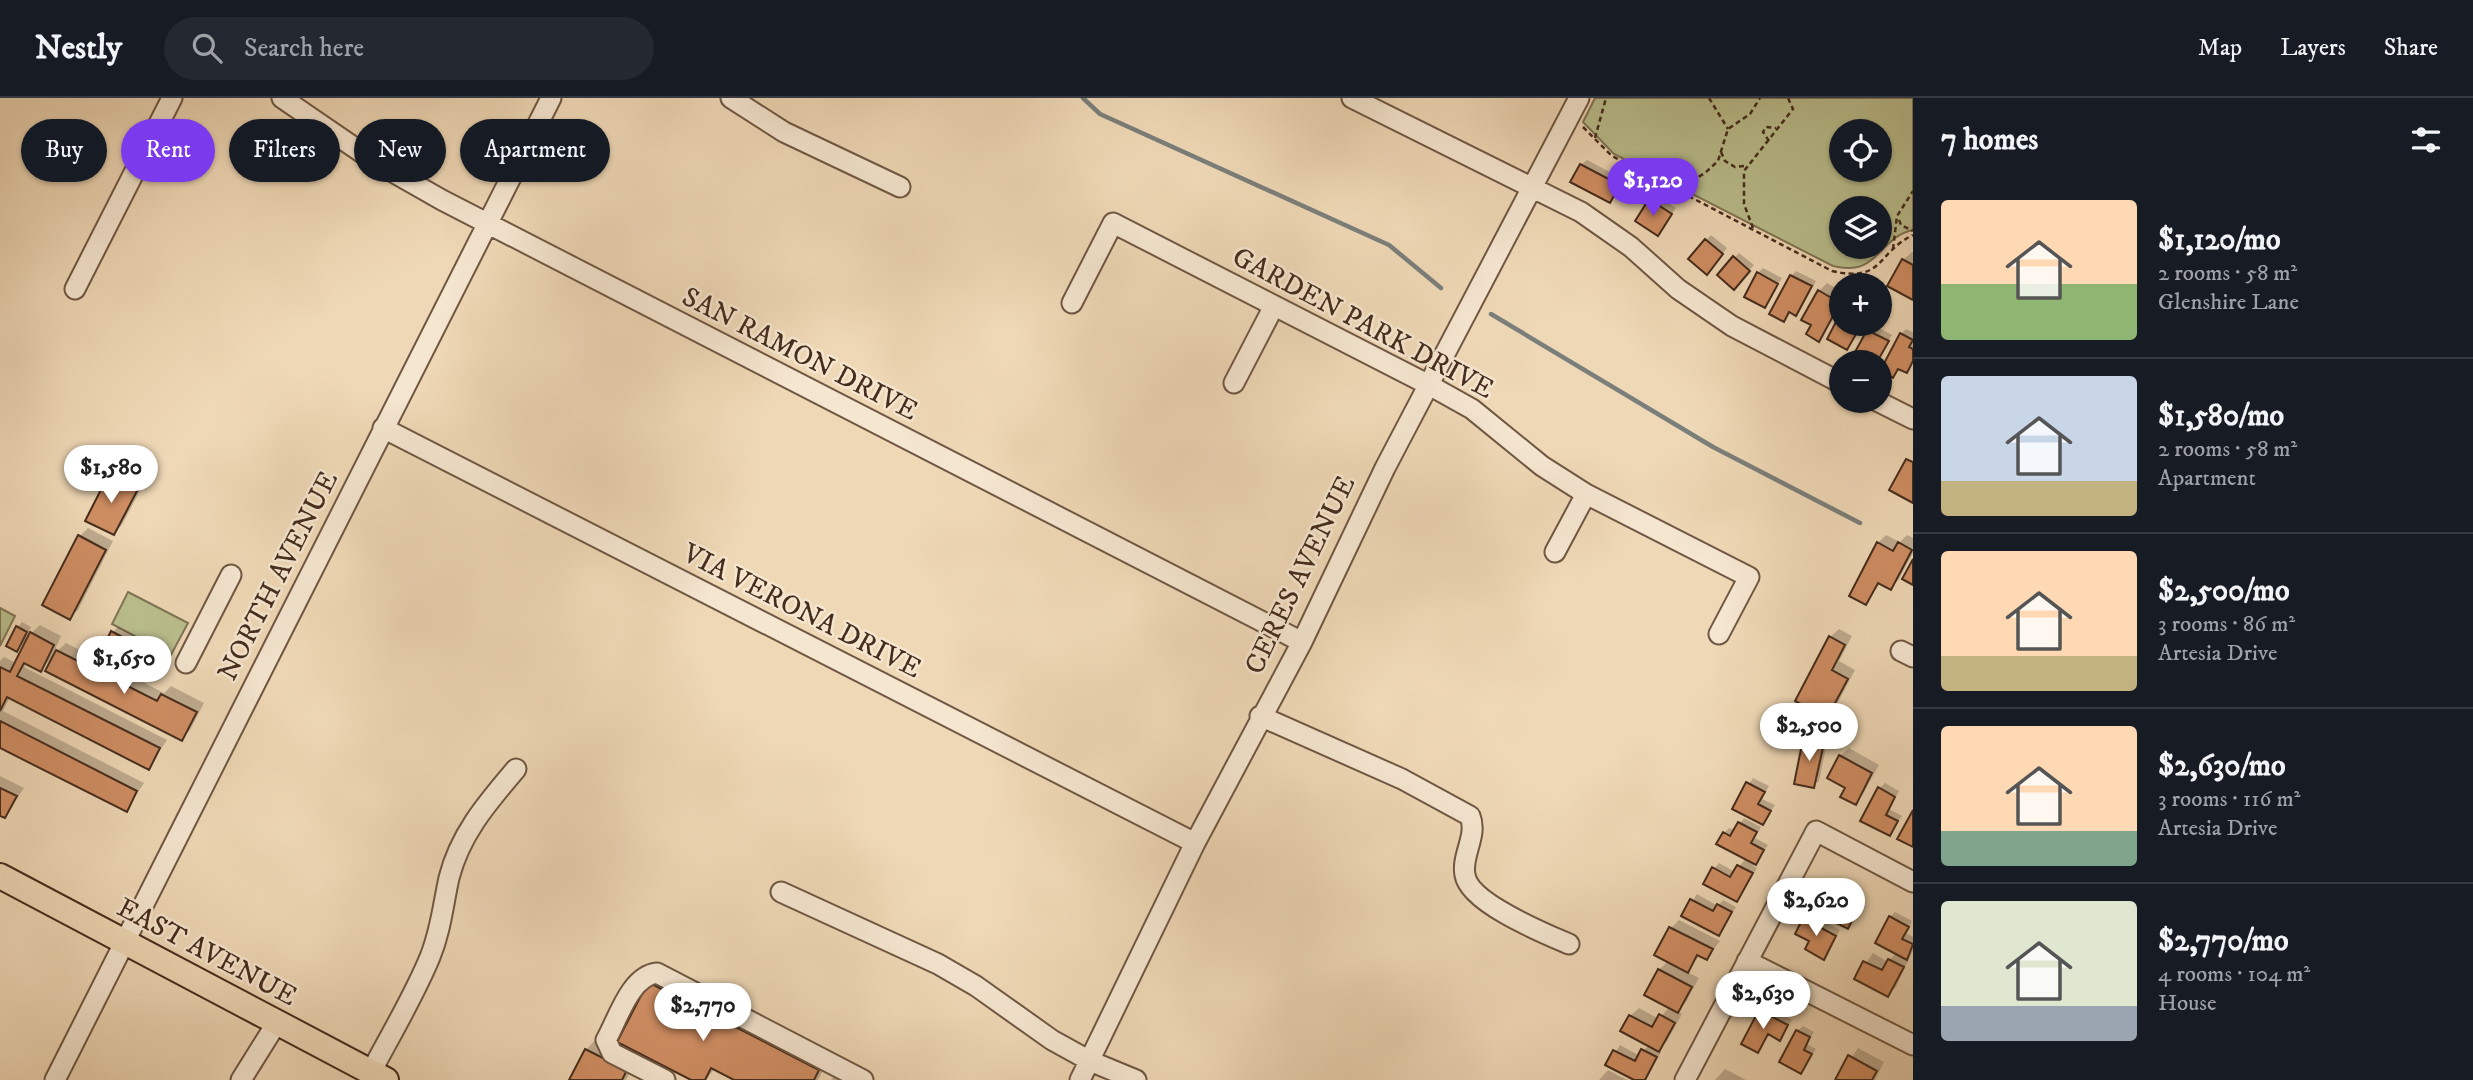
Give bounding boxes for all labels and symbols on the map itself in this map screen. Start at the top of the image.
pin: $1,120 [1596,158,1710,218]
street label: GARDEN PARK DRIVE [1226,239,1500,407]
street label: SAN RAMON DRIVE [676,279,924,429]
pin: $1,580 [54,446,168,505]
street label: NORTH AVENUE [210,465,346,687]
street label: CERES AVENUE [1237,470,1363,680]
street label: VIA VERONA DRIVE [676,535,927,686]
pin: $1,650 [67,636,181,696]
pin: $2,500 [1752,704,1866,763]
pin: $2,620 [1759,878,1873,938]
street label: EAST AVENUE [111,890,303,1014]
pin: $2,630 [1706,972,1820,1031]
pin: $2,770 [646,984,760,1043]

